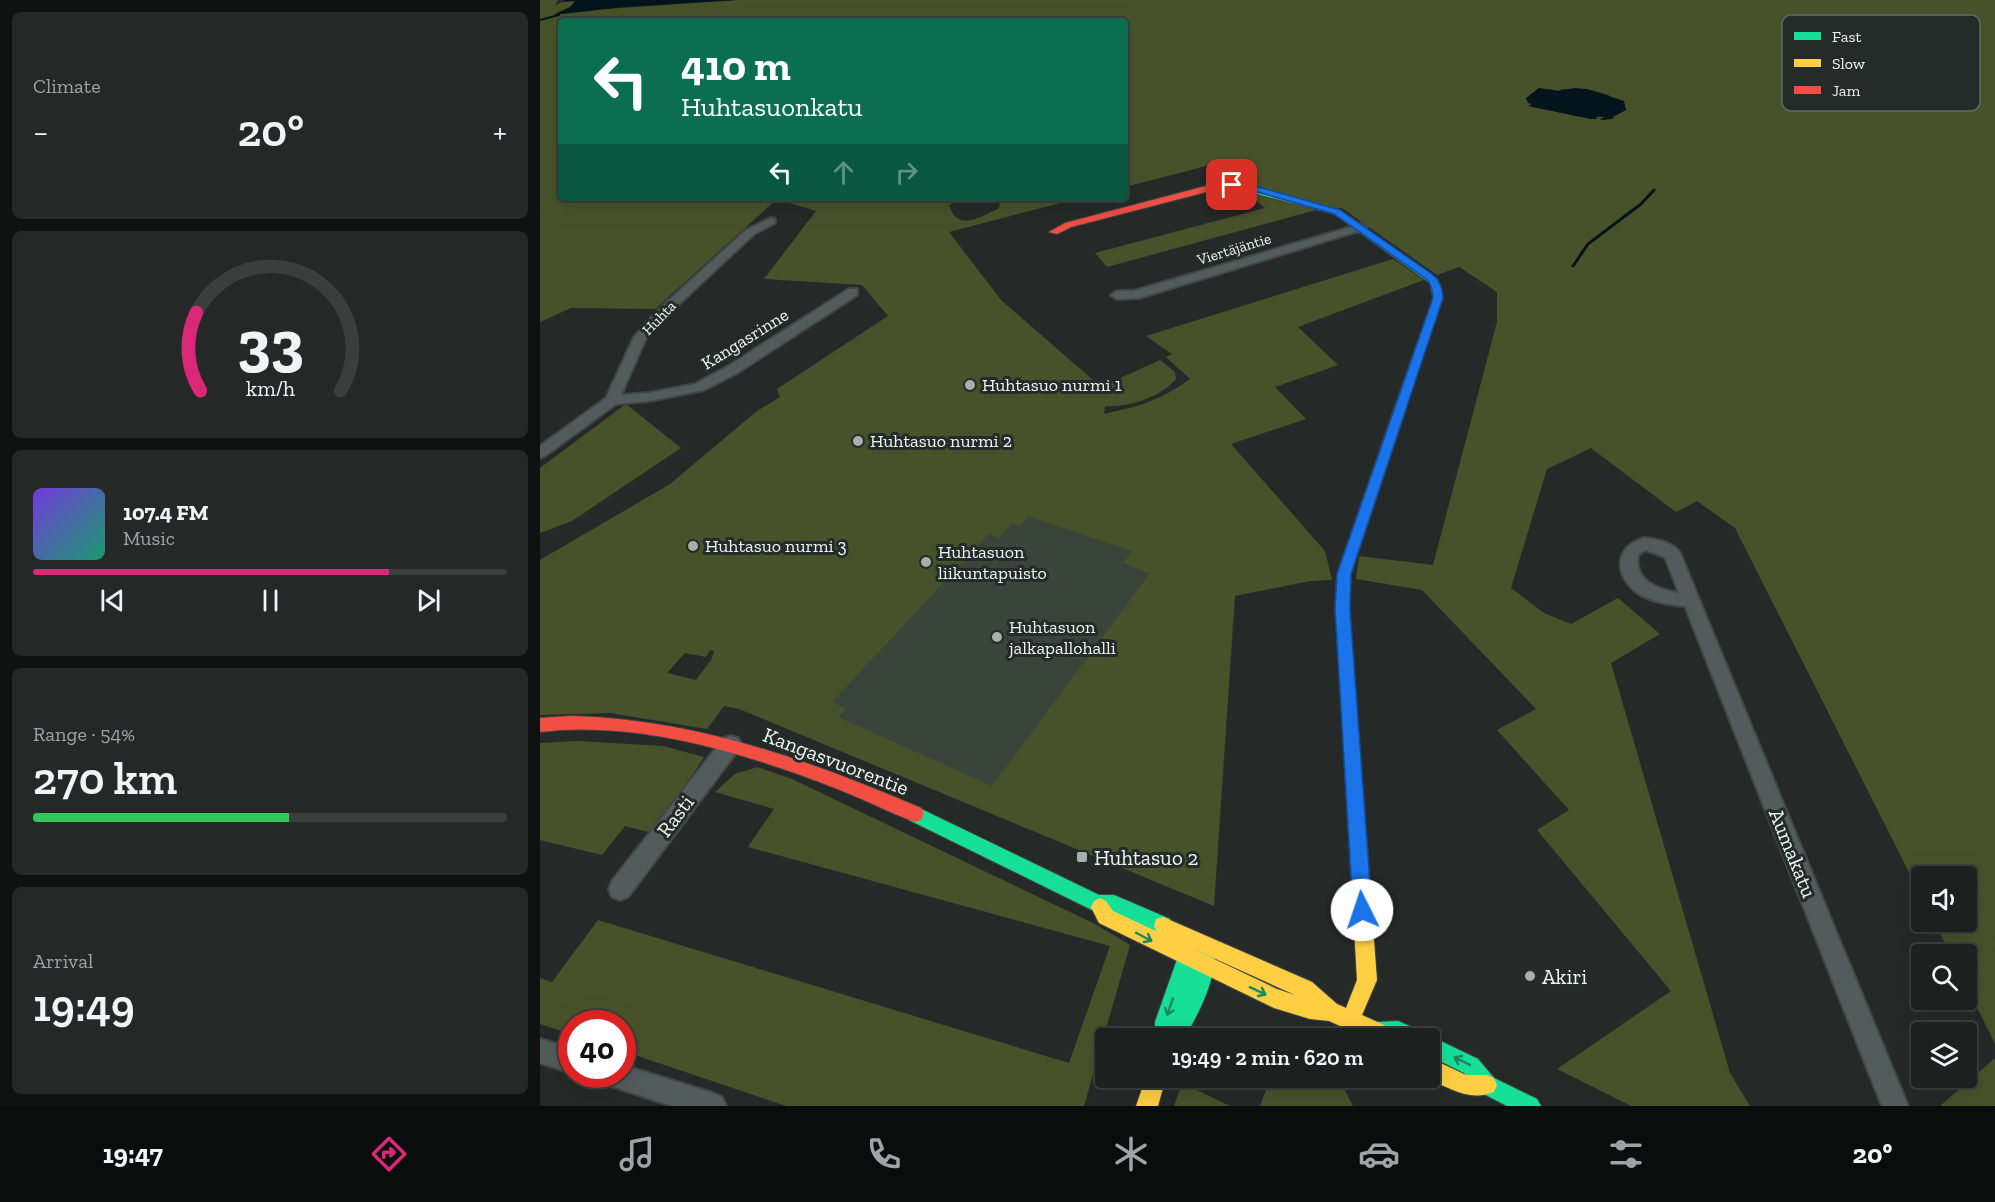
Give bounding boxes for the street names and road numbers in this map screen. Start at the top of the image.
street label: Viertäjäntie [1194,229,1273,269]
street label: Huhta [638,297,680,339]
street label: Kangasrinne [697,304,793,374]
street label: Kangasvuorentie [760,722,912,800]
street label: Rasti [651,790,699,842]
street label: Aumakatu [1764,805,1822,901]

